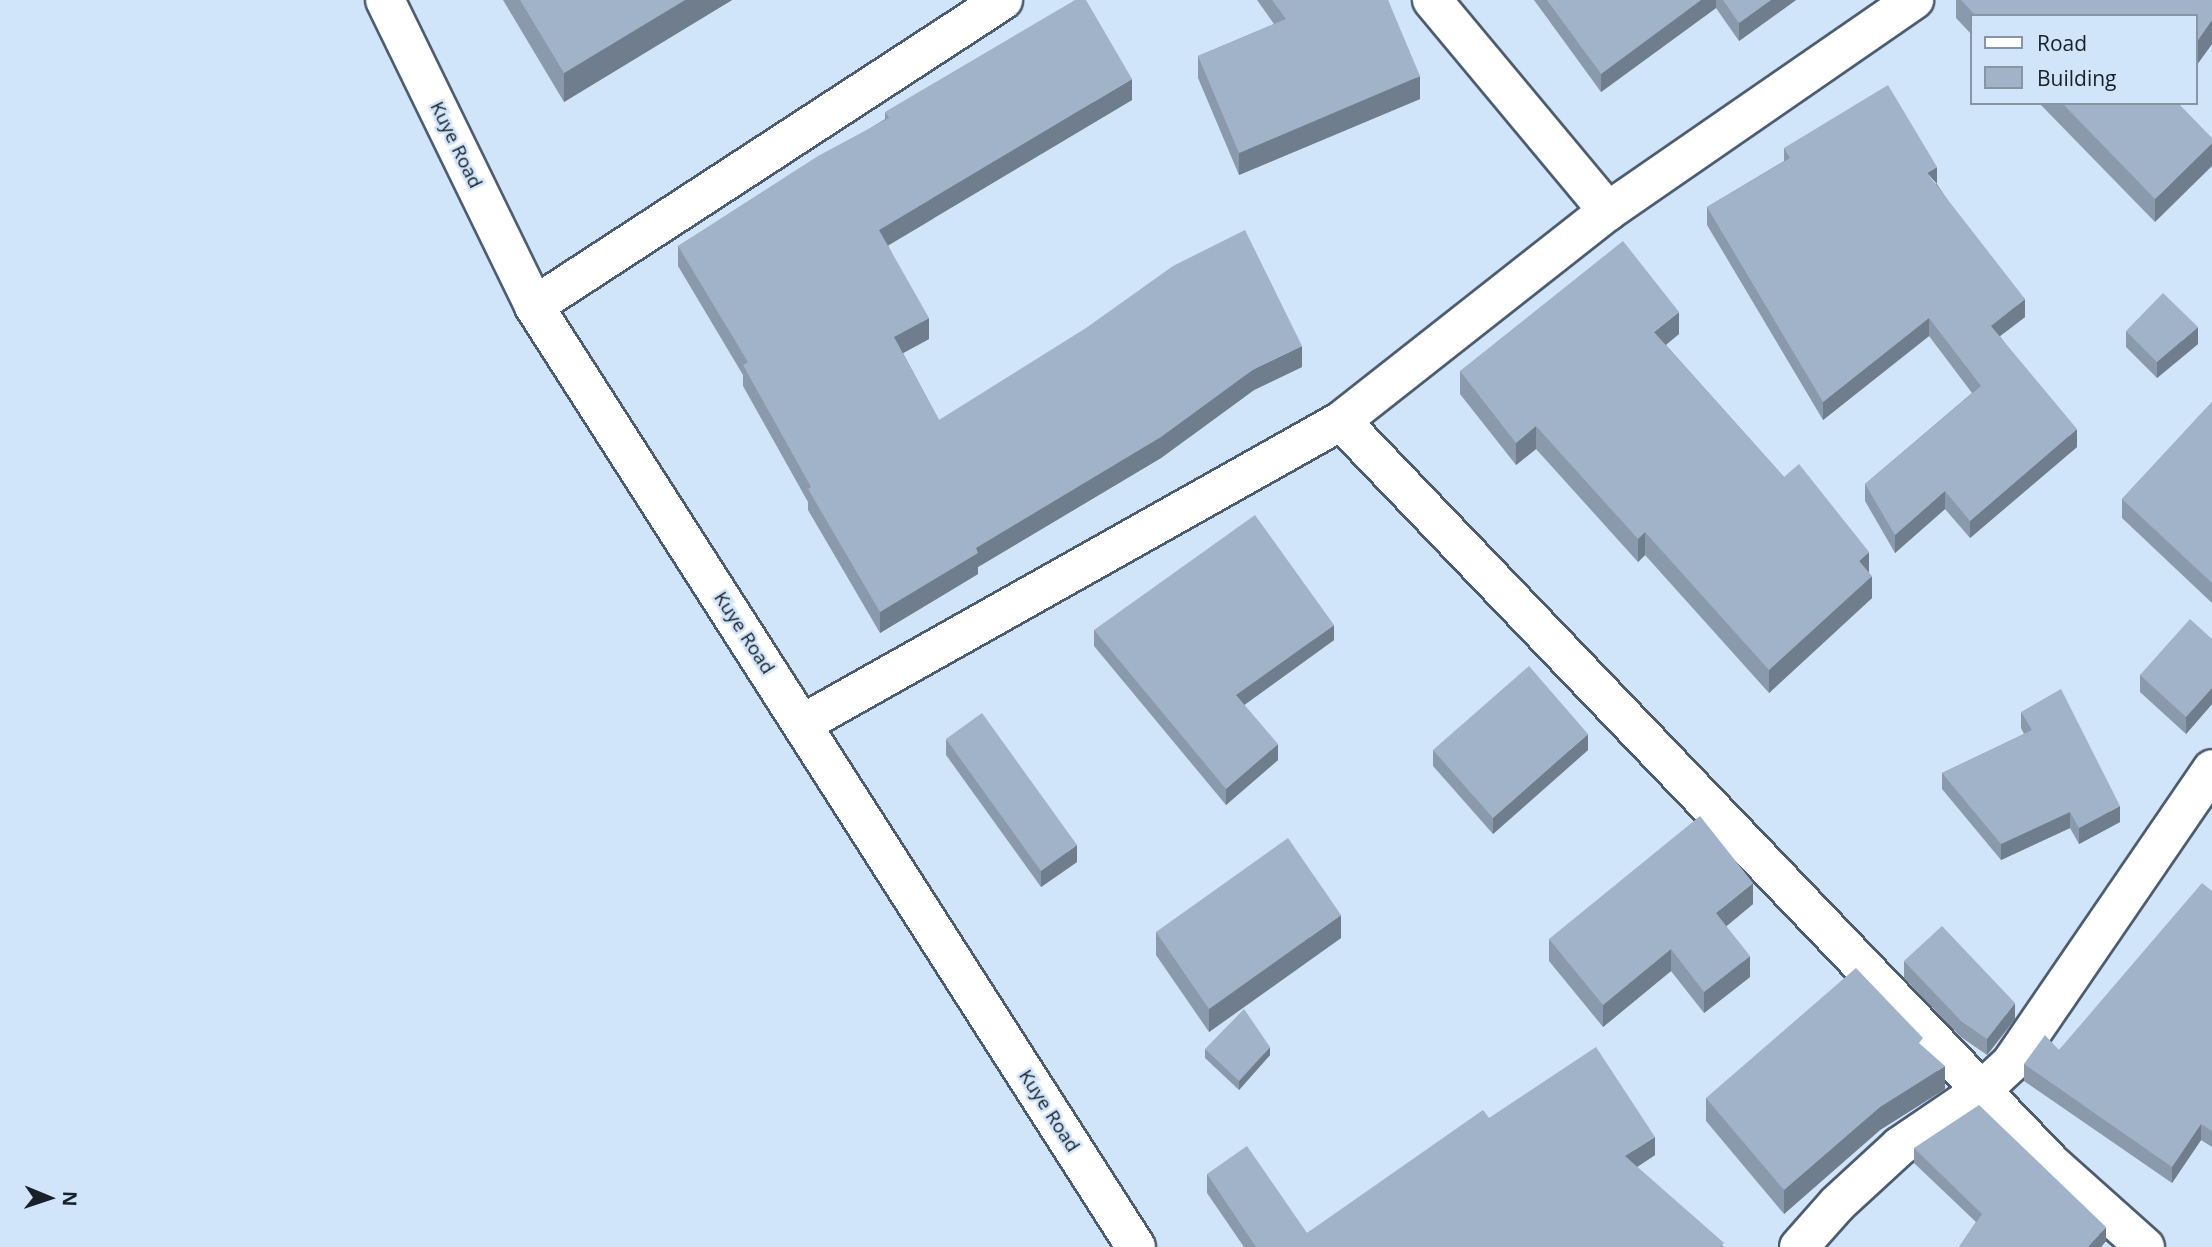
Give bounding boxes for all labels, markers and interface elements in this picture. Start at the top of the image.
legend [1970,14,2198,105]
text: Road [2037,29,2087,57]
text: Building [2037,64,2116,92]
street label: Kuye Road [425,98,487,192]
street label: Kuye Road [709,587,779,679]
street label: Kuye Road [1014,1065,1084,1157]
north arrow [14,1163,84,1233]
text: N [57,1191,83,1207]

